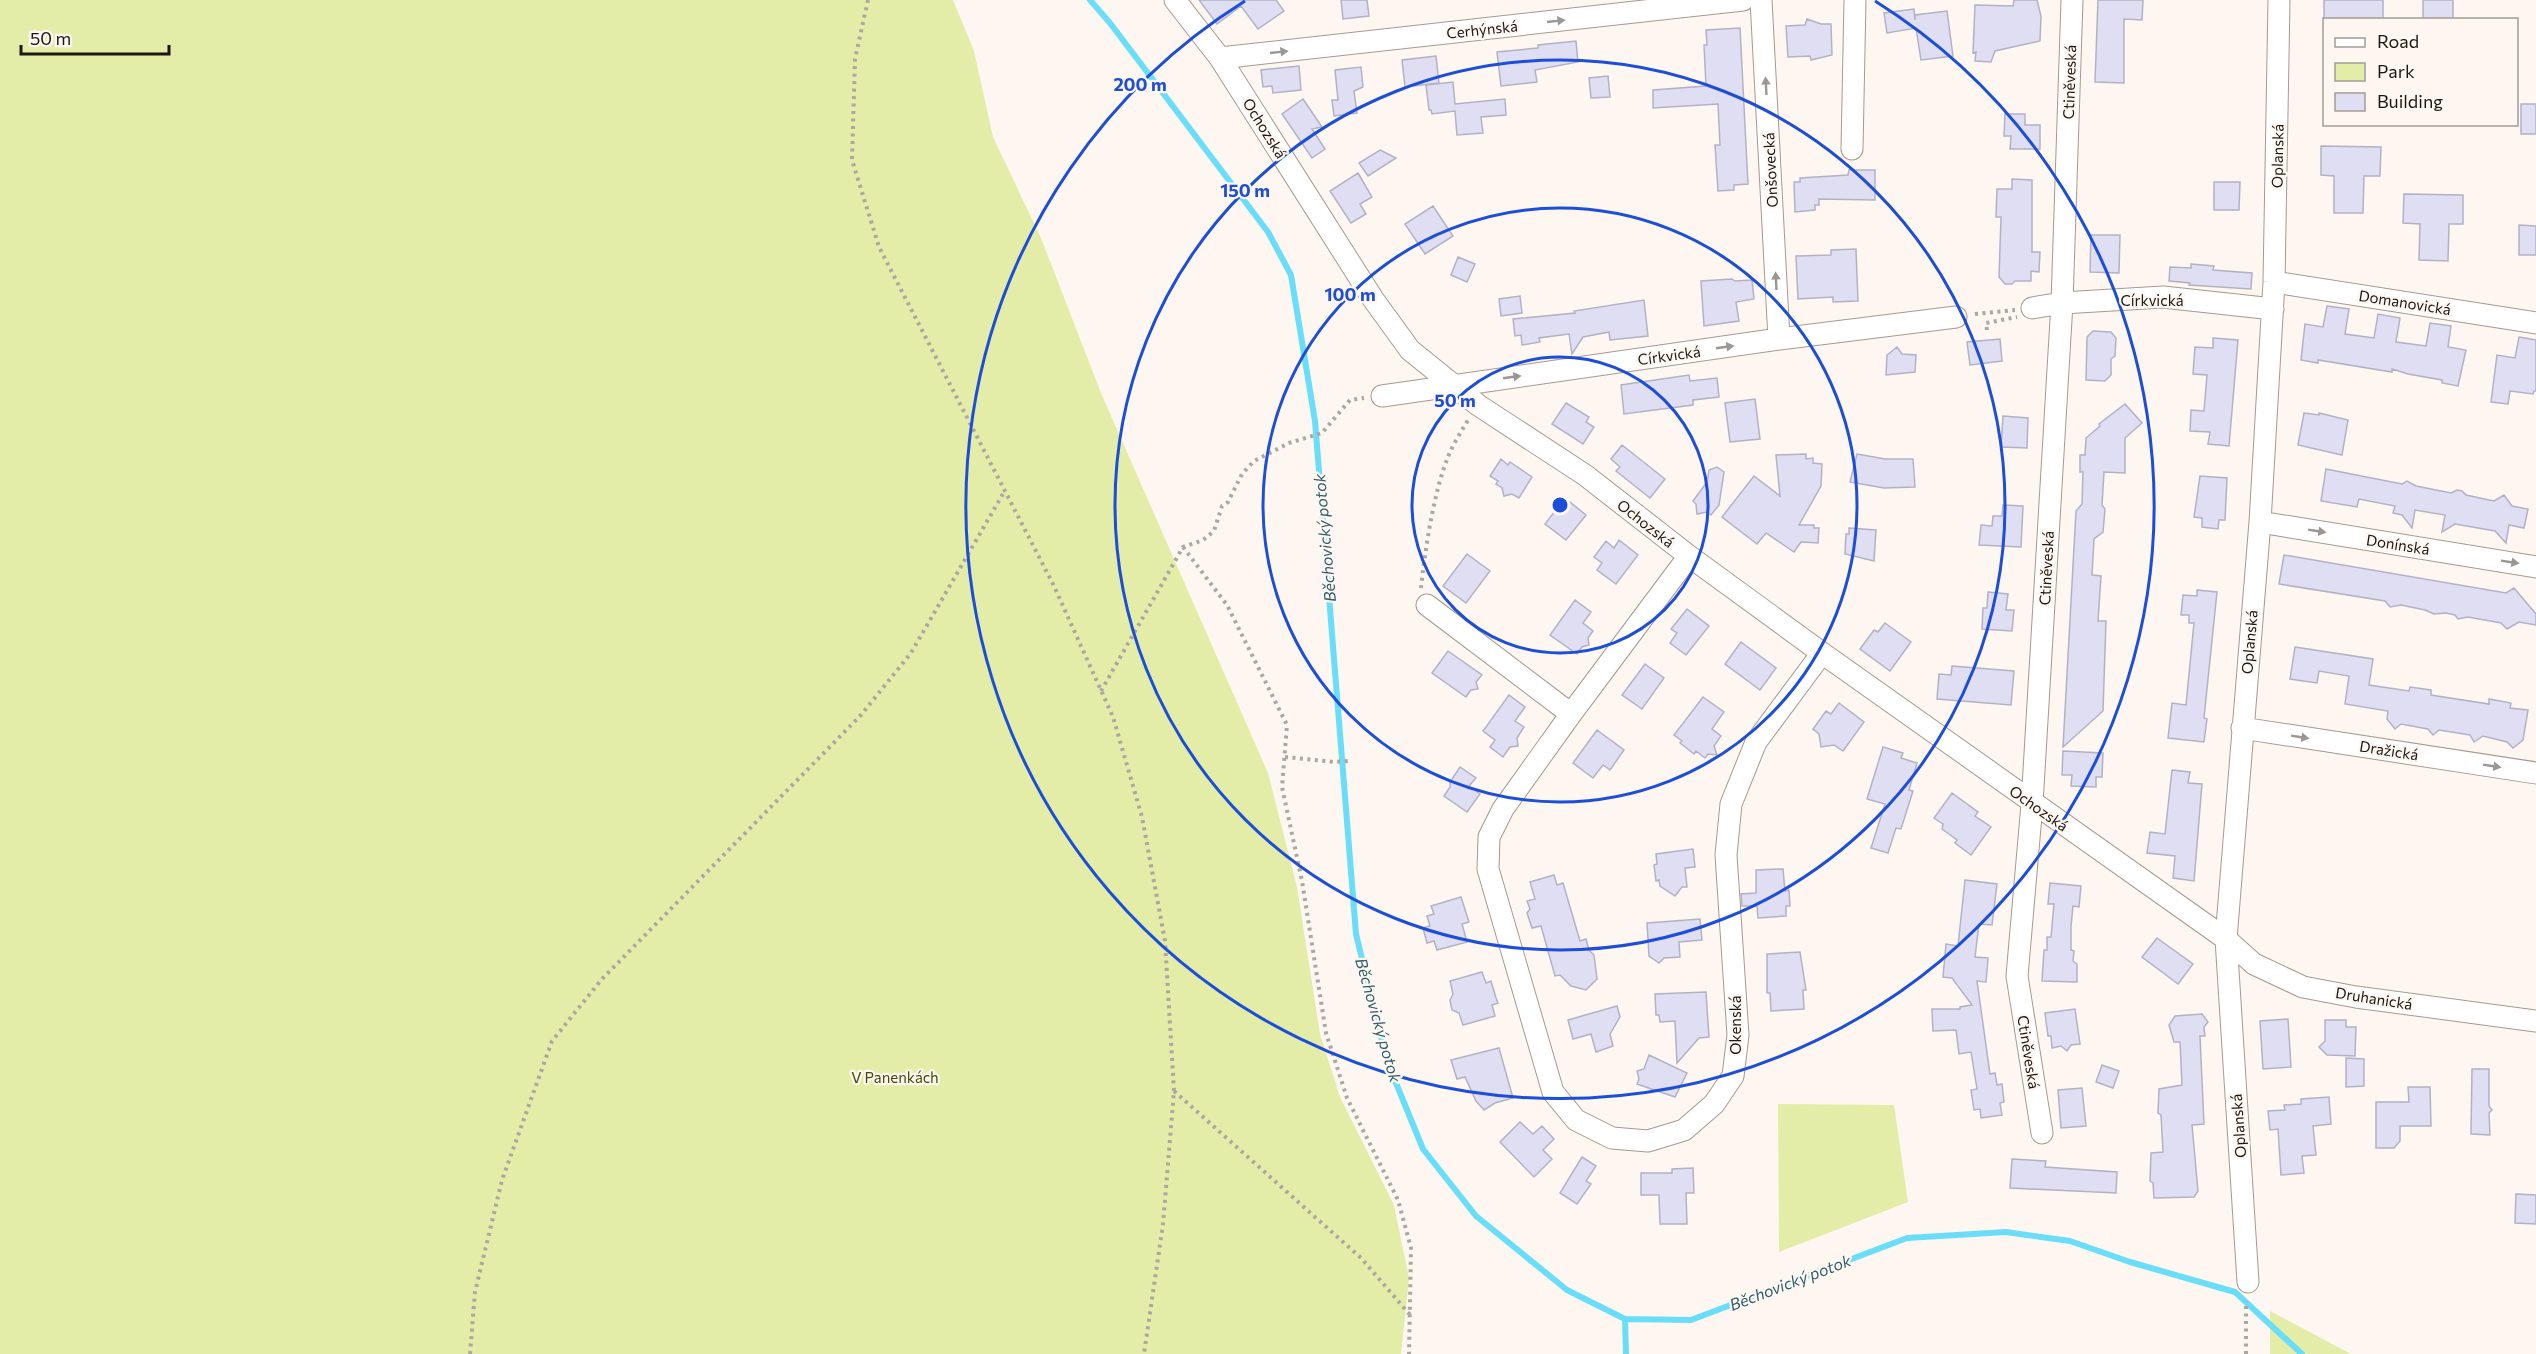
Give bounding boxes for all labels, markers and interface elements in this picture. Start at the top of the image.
street label: Cerhýnská [1445,16,1519,42]
one-way arrow [1546,16,1565,26]
scale bar [21,18,170,56]
legend [2323,18,2518,126]
text: 50 m [30,27,71,49]
text: Road [2377,30,2419,52]
street label: Ctiněveská [2059,44,2079,120]
one-way arrow [1269,47,1288,57]
text: Park [2377,60,2415,82]
text: 200 m [1113,73,1167,95]
one-way arrow [1761,76,1770,95]
text: Building [2377,90,2443,112]
street label: Ochozská [1240,95,1290,161]
street label: Oplanská [2267,124,2287,188]
street label: Onšovecká [1759,132,1781,208]
text: 150 m [1220,179,1270,201]
one-way arrow [1772,271,1781,290]
text: 100 m [1324,283,1376,305]
street label: Domanovická [2358,286,2452,318]
street label: Církvická [2120,291,2184,309]
street label: Církvická [1636,342,1702,368]
one-way arrow [1716,342,1735,351]
one-way arrow [1502,373,1521,382]
text: 50 m [1434,389,1476,411]
water label: Běchovický potok [1309,473,1339,603]
centre of rings [1550,495,1570,515]
street label: Ochozská [1614,495,1678,551]
one-way arrow [2308,527,2327,536]
street label: Ctiněveská [2035,530,2057,606]
street label: Donínská [2365,530,2431,558]
one-way arrow [2500,558,2519,567]
street label: Oplanská [2237,609,2261,675]
one-way arrow [2290,732,2309,741]
street label: Dražická [2358,736,2420,764]
one-way arrow [2483,762,2502,771]
street label: Ochozská [2006,781,2072,835]
water label: Běchovický potok [1352,956,1406,1085]
street label: Druhanická [2334,983,2414,1013]
street label: Okenská [1726,995,1744,1055]
street label: Ctiněveská [2014,1014,2044,1090]
park label: V Panenkách [851,1068,939,1086]
street label: Oplanská [2227,1093,2249,1159]
water label: Běchovický potok [1727,1250,1854,1314]

